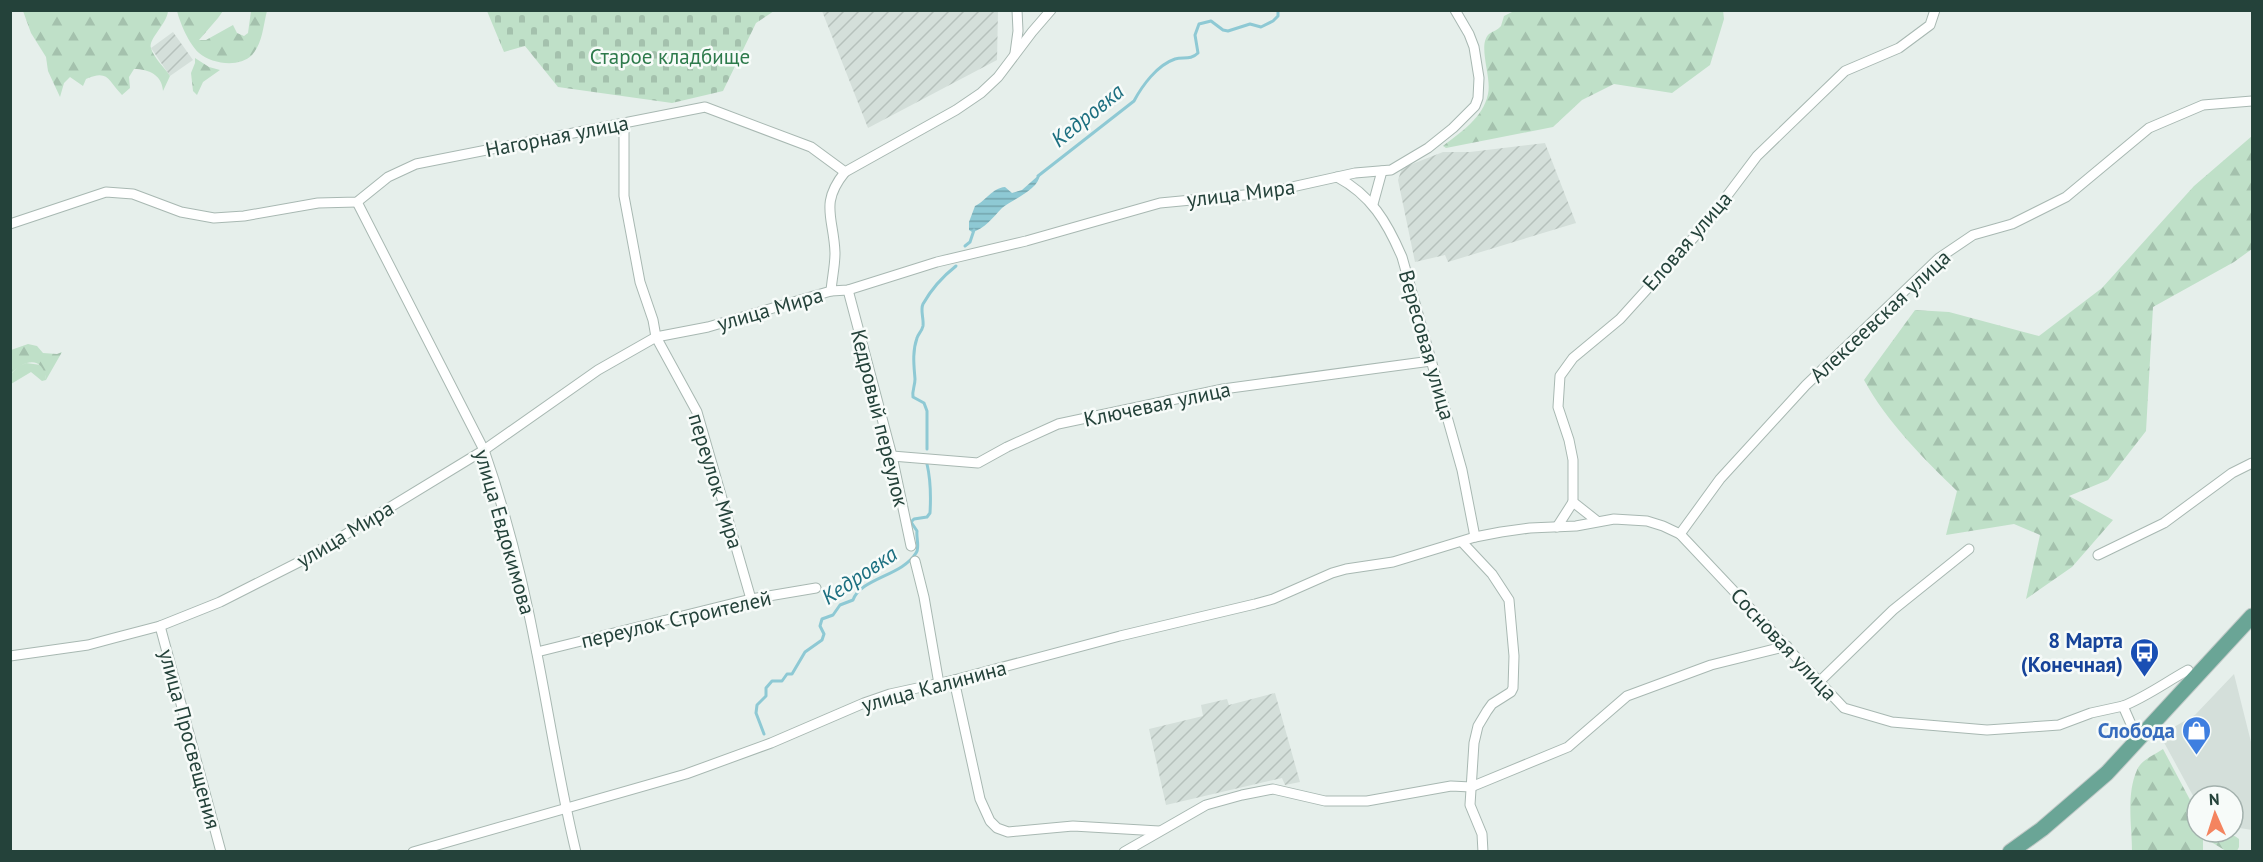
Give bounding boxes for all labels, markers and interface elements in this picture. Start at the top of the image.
park label: Старое кладбище [590,43,750,70]
water label: Кедровка [1045,77,1129,153]
street label: Нагорная улица [483,109,631,163]
street label: улица Мира [1185,173,1297,213]
street label: Еловая улица [1636,186,1738,296]
street label: Алексеевская улица [1804,244,1956,388]
street label: Вересовая улица [1393,267,1461,423]
street label: улица Мира [714,281,826,337]
street label: Кедровый переулок [845,326,915,510]
street label: Ключевая улица [1081,375,1233,433]
street label: переулок Мира [683,410,749,552]
street label: улица Евдокимова [469,446,541,618]
street label: улица Мира [291,494,399,574]
water label: Кедровка [816,539,903,611]
street label: Сосновая улица [1725,582,1843,706]
street label: переулок Строителей [578,584,774,654]
place label: 8 Марта (Конечная) [2021,627,2123,678]
bus stop icon: 8 Марта (Конечная) [2128,636,2160,678]
street label: улица Просвещения [153,646,227,832]
street label: улица Калинина [859,654,1009,718]
shop icon: Слобода [2180,714,2212,756]
place label: Слобода [2098,717,2175,744]
north arrow [2185,784,2245,844]
text: N [2208,789,2220,809]

